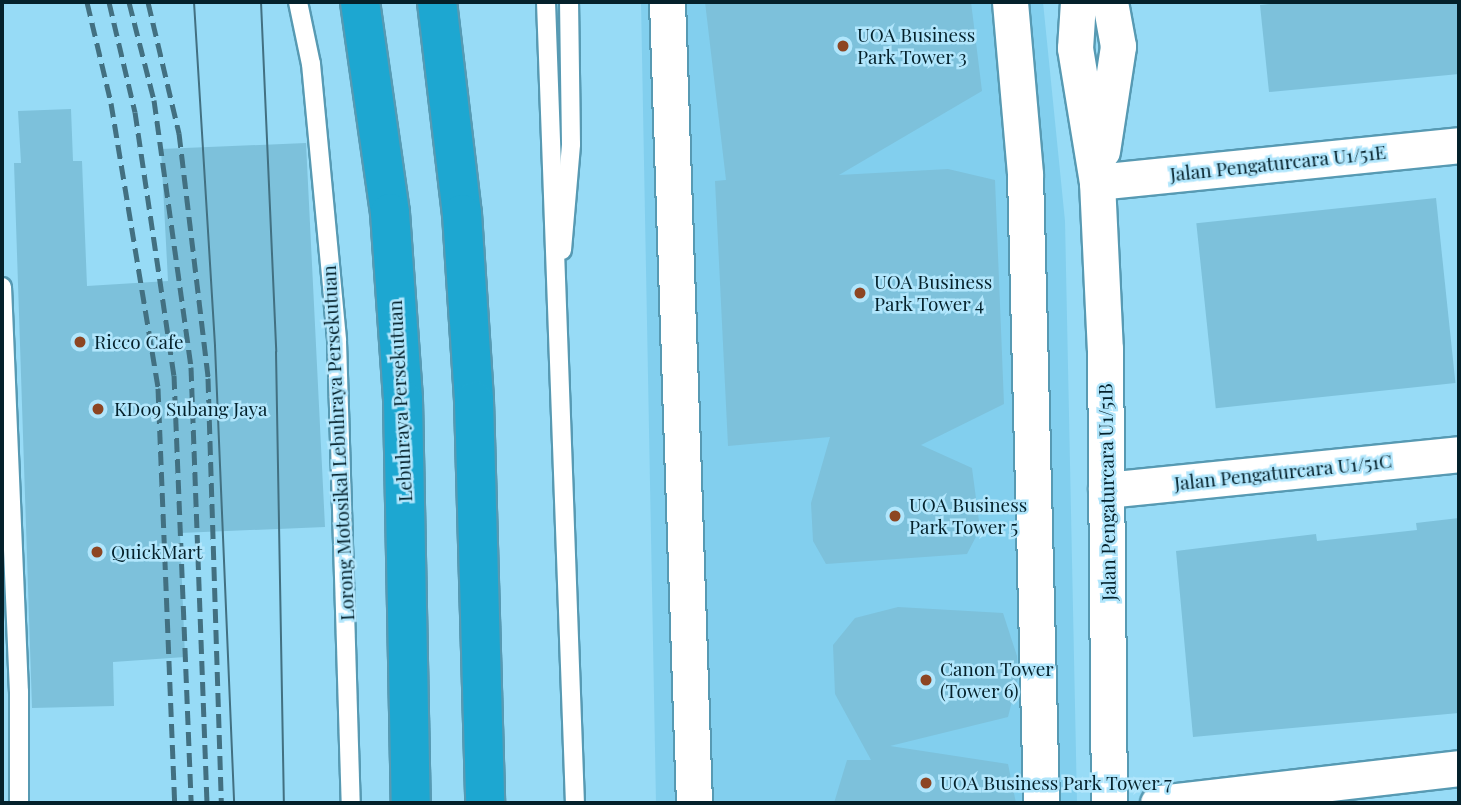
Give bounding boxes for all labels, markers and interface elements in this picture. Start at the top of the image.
place label: UOA Business Park Tower 3 [857,24,975,68]
marker: UOA Business Park Tower 3 [835,38,851,54]
street label: Jalan Pengaturcara U1/51E [1169,140,1387,186]
street label: Lorong Motosikal Lebuhraya Persekutuan [317,265,359,621]
place label: UOA Business Park Tower 4 [874,271,992,315]
marker: UOA Business Park Tower 4 [852,285,868,301]
street label: Lebuhraya Persekutuan [383,299,417,503]
place label: Ricco Cafe [94,331,184,353]
marker: Ricco Cafe [72,334,88,350]
street label: Jalan Pengaturcara U1/51B [1094,383,1120,601]
place label: KD09 Subang Jaya [114,398,267,420]
marker: KD09 Subang Jaya [88,399,108,419]
street label: Jalan Pengaturcara U1/51C [1173,449,1393,495]
place label: UOA Business Park Tower 5 [909,494,1027,538]
marker: UOA Business Park Tower 5 [887,508,903,524]
place label: QuickMart [111,541,202,563]
marker: QuickMart [89,544,105,560]
place label: Canon Tower (Tower 6) [940,658,1054,702]
marker: Canon Tower (Tower 6) [918,672,934,688]
place label: UOA Business Park Tower 7 [940,772,1173,794]
marker: UOA Business Park Tower 7 [918,775,934,791]

